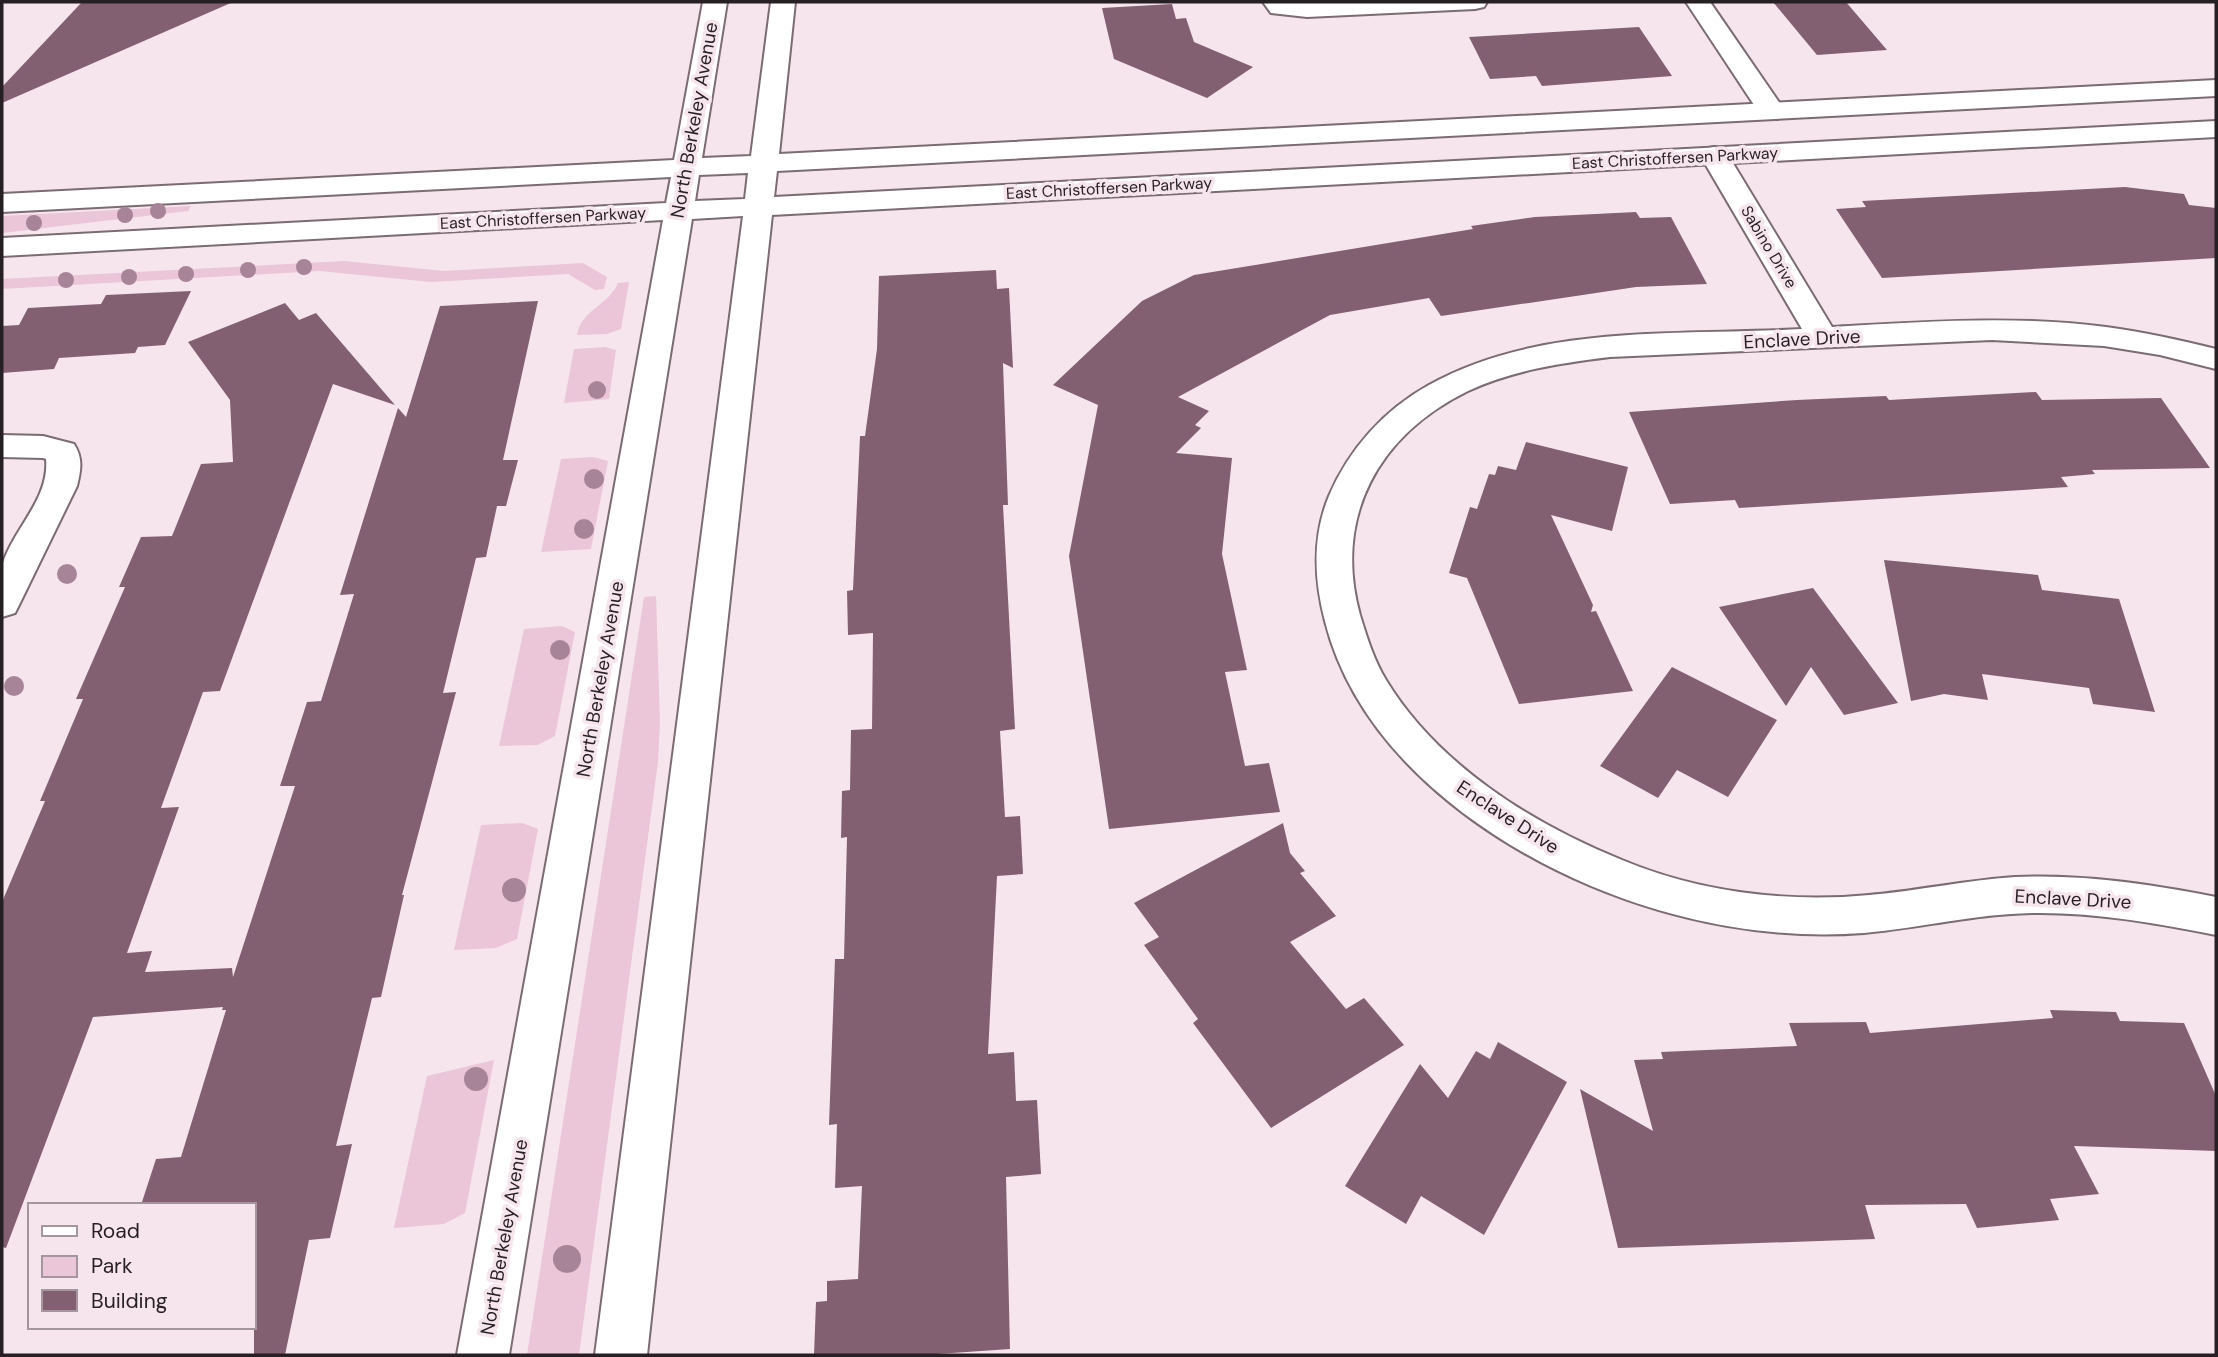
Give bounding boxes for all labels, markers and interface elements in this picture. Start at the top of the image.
street label: North Berkeley Avenue [664,20,724,220]
street label: East Christoffersen Parkway [1571,142,1779,174]
street label: East Christoffersen Parkway [1005,172,1213,204]
street label: East Christoffersen Parkway [439,202,647,234]
street label: Sabino Drive [1736,202,1802,292]
street label: Enclave Drive [1743,323,1861,355]
street label: North Berkeley Avenue [570,579,630,779]
street label: Enclave Drive [1452,775,1564,859]
street label: Enclave Drive [2014,883,2132,915]
street label: North Berkeley Avenue [474,1137,534,1337]
legend [28,1203,256,1329]
text: Road [91,1217,140,1245]
text: Park [91,1252,133,1280]
text: Building [91,1287,168,1315]

